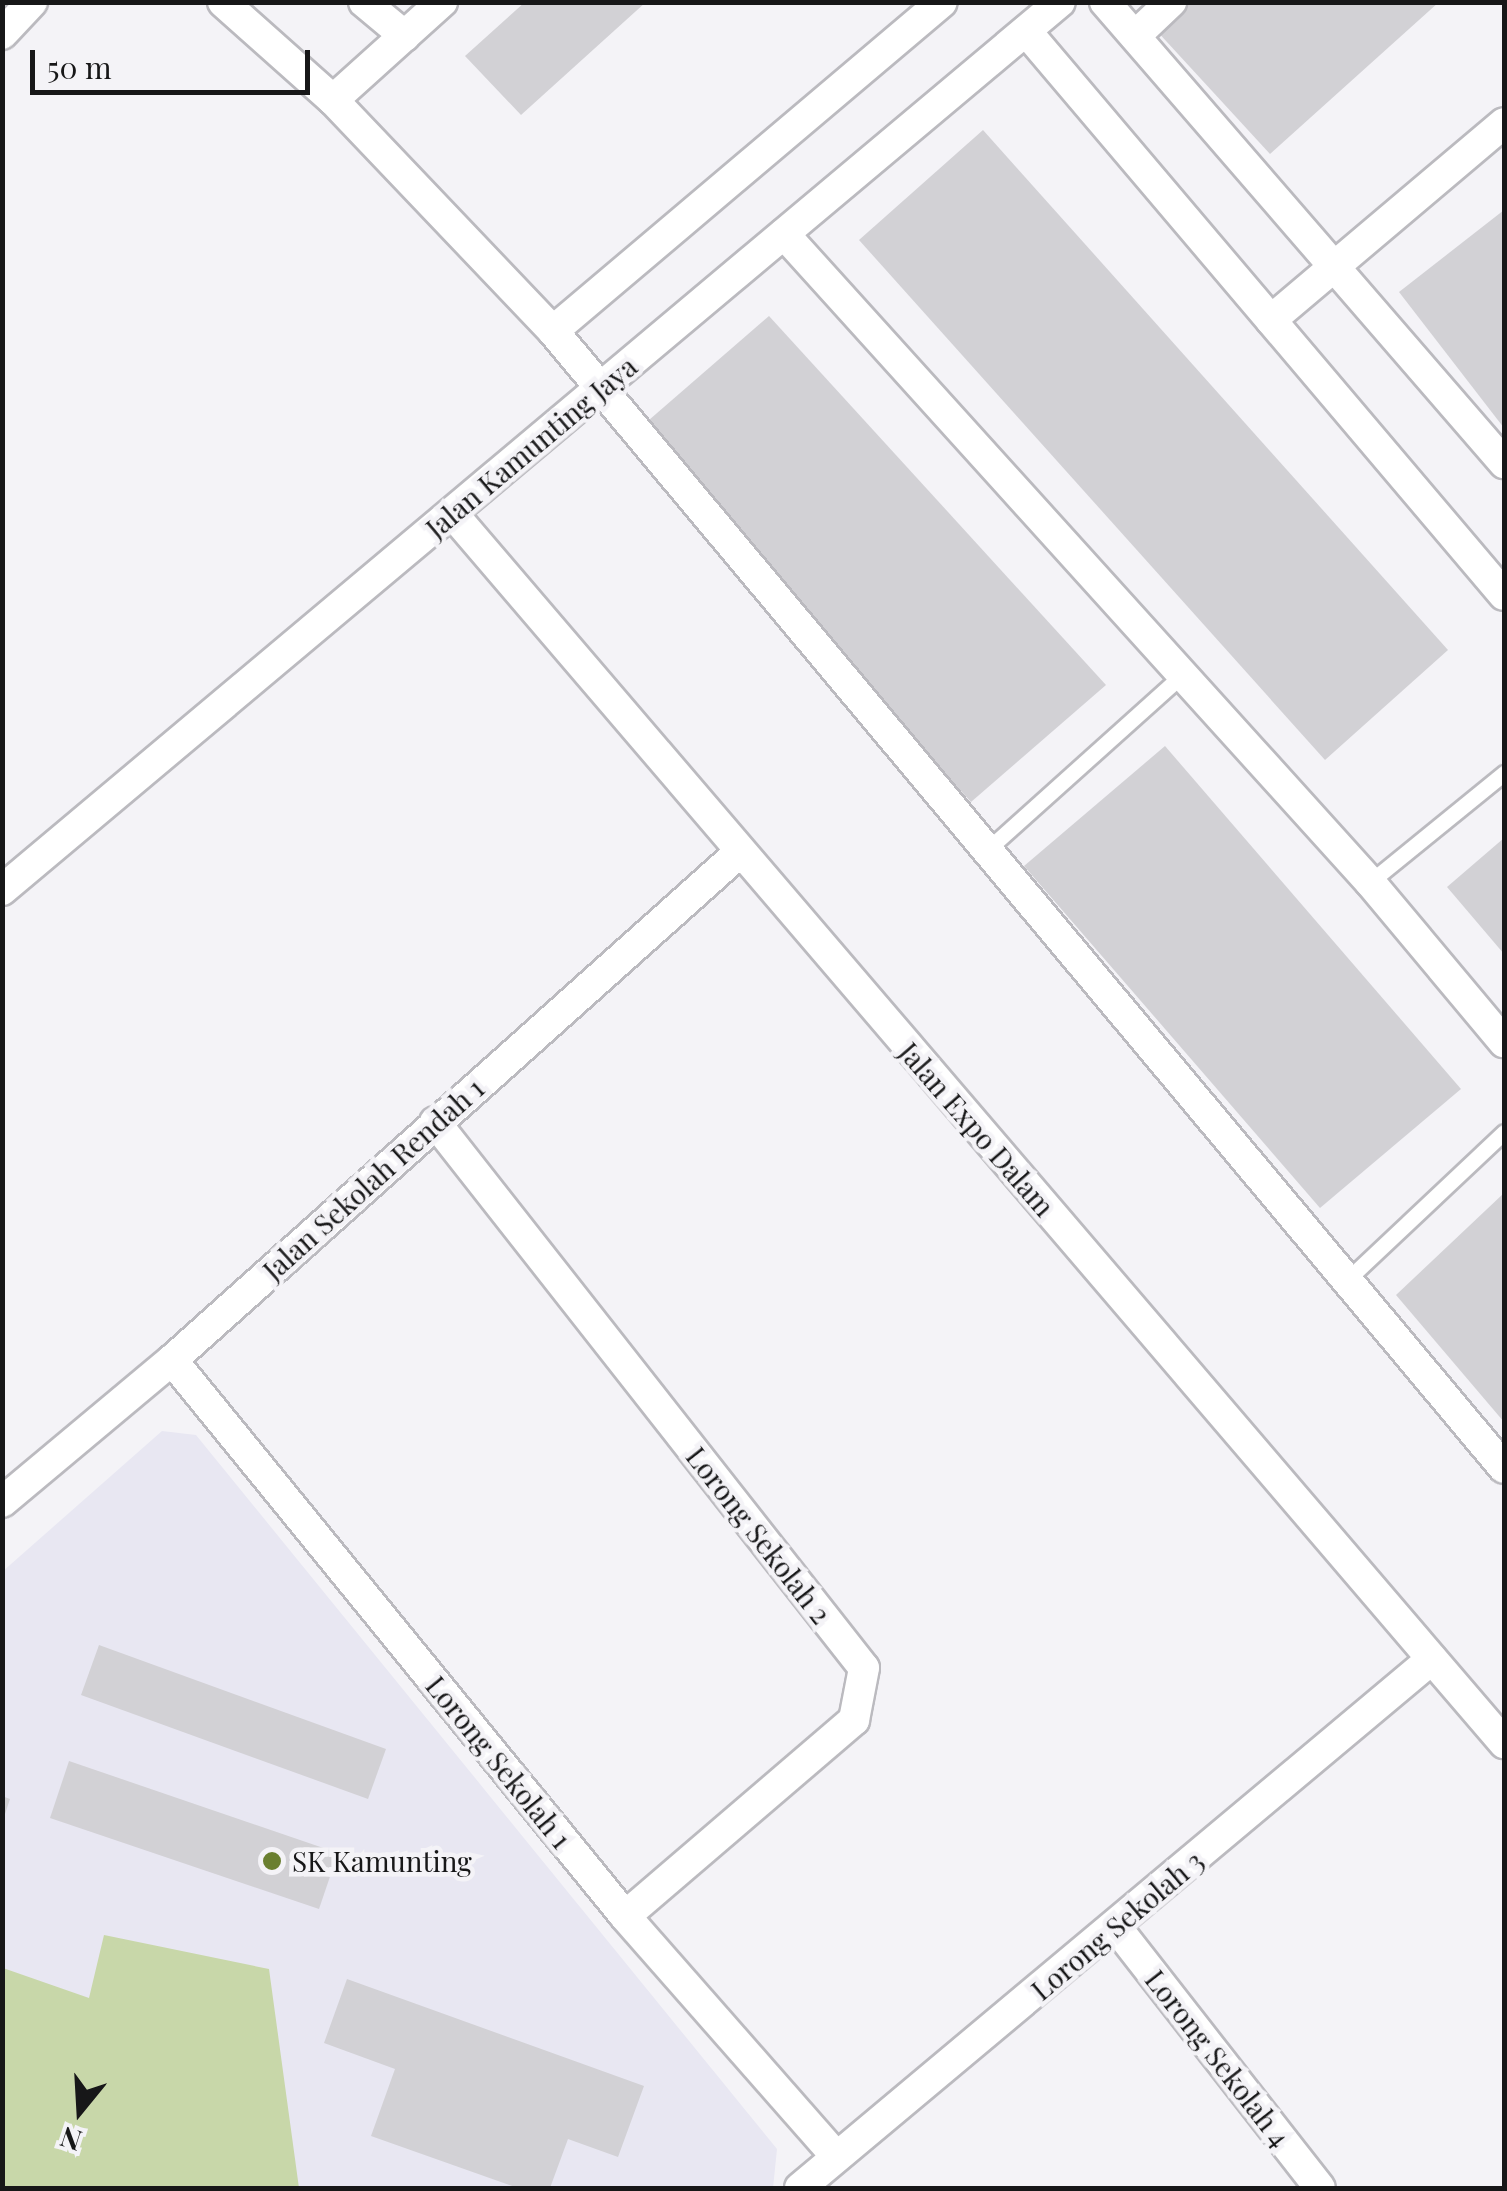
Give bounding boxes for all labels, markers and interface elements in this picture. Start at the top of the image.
scale bar [35,30,315,92]
text: 50 m [47,47,112,87]
street label: Jalan Kamunting Jaya [419,349,643,545]
street label: Jalan Expo Dalam [892,1035,1062,1223]
street label: Jalan Sekolah Rendah 1 [256,1071,490,1287]
street label: Lorong Sekolah 2 [680,1440,838,1630]
street label: Lorong Sekolah 1 [419,1669,579,1855]
street label: Lorong Sekolah 3 [1024,1843,1210,2007]
place label: SK Kamunting [292,1844,472,1878]
marker: SK Kamunting [261,1850,283,1872]
street label: Lorong Sekolah 4 [1138,1963,1298,2153]
north arrow [30,2061,130,2161]
text: N [55,2119,86,2161]

